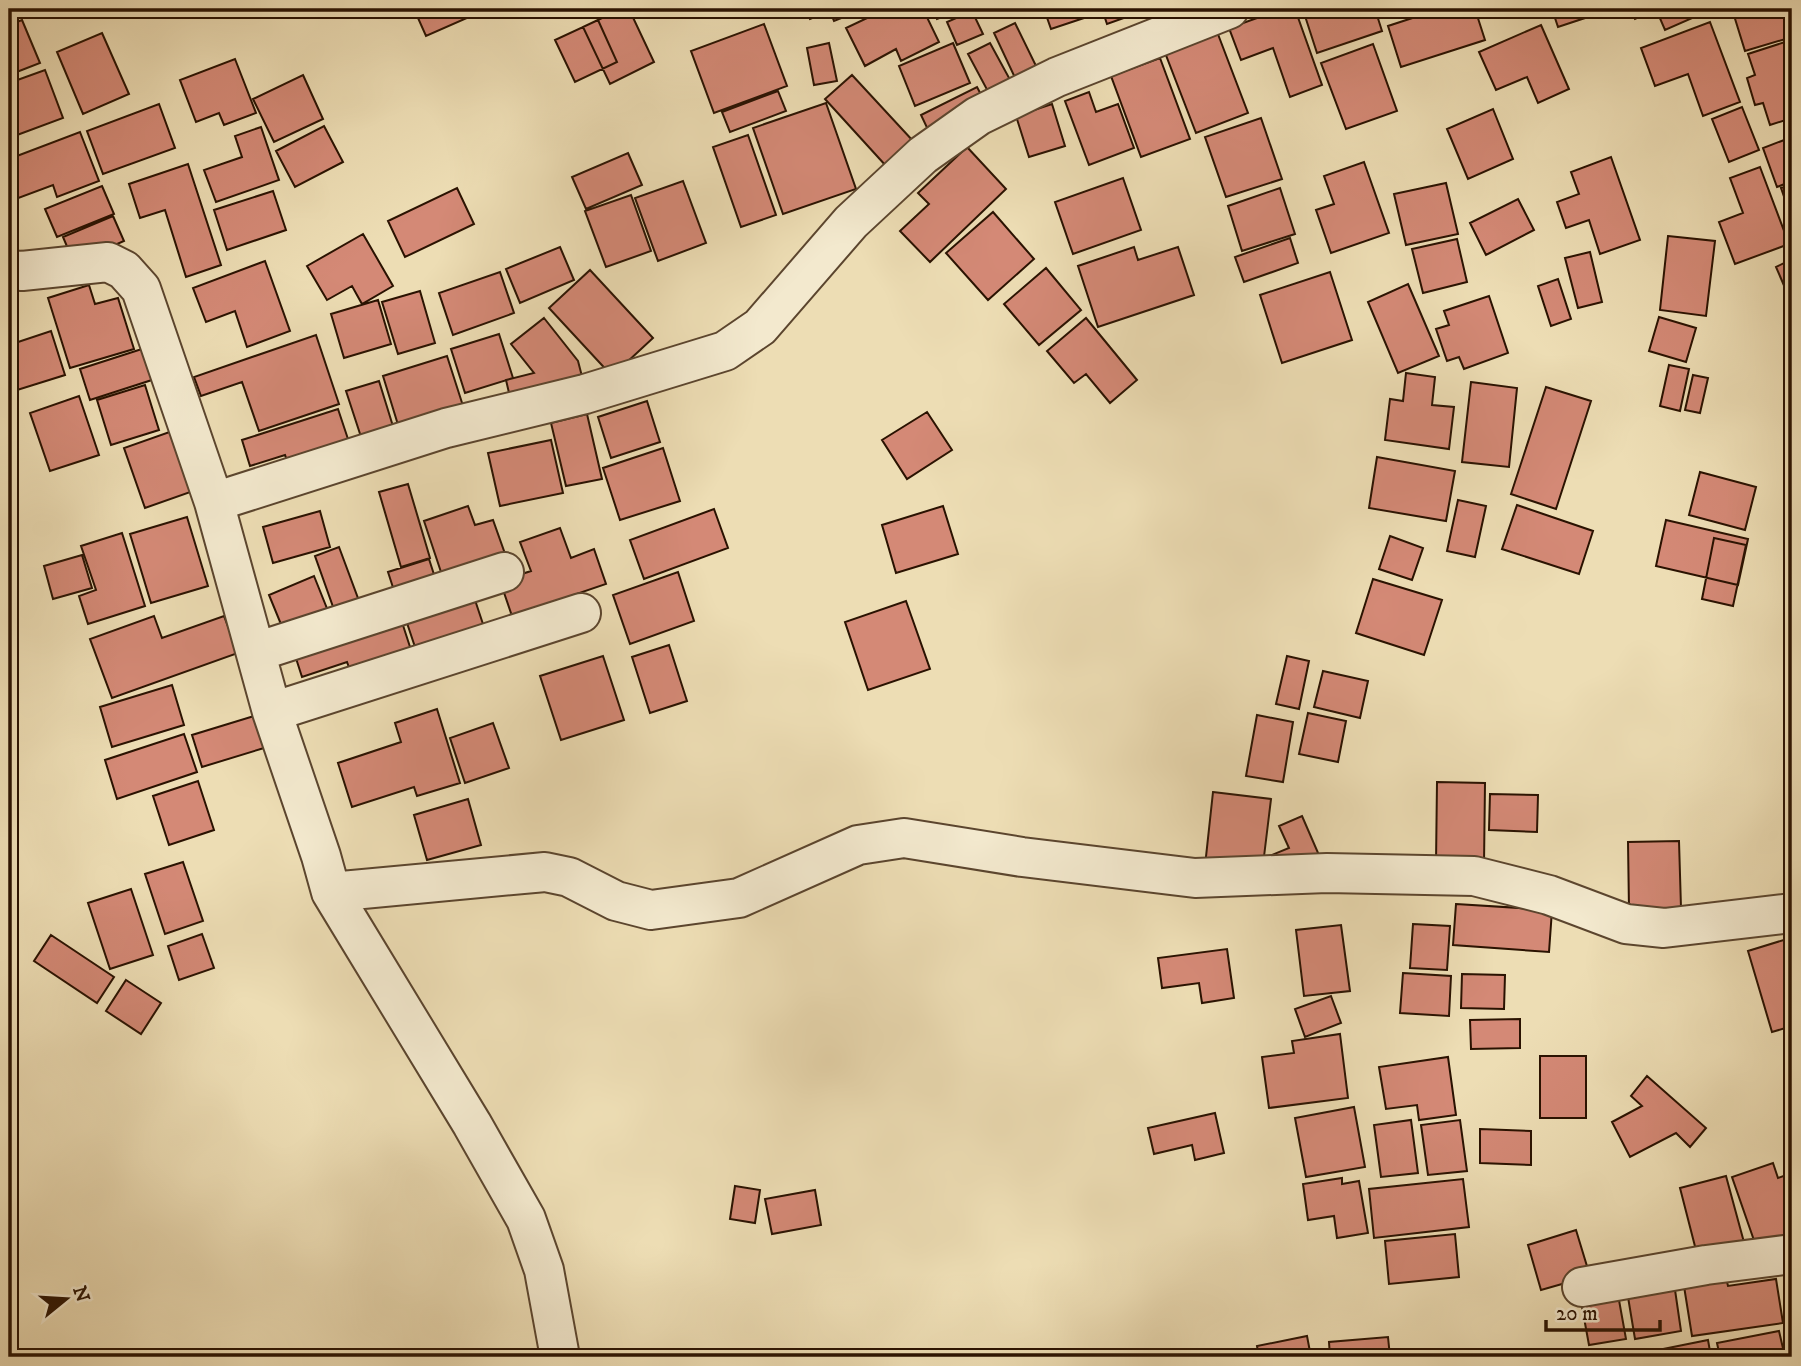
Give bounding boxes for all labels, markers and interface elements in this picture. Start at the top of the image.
north arrow [32,1264,102,1334]
text: N [67,1283,94,1306]
scale bar [1546,1289,1659,1333]
text: 20 m [1556,1301,1598,1327]

